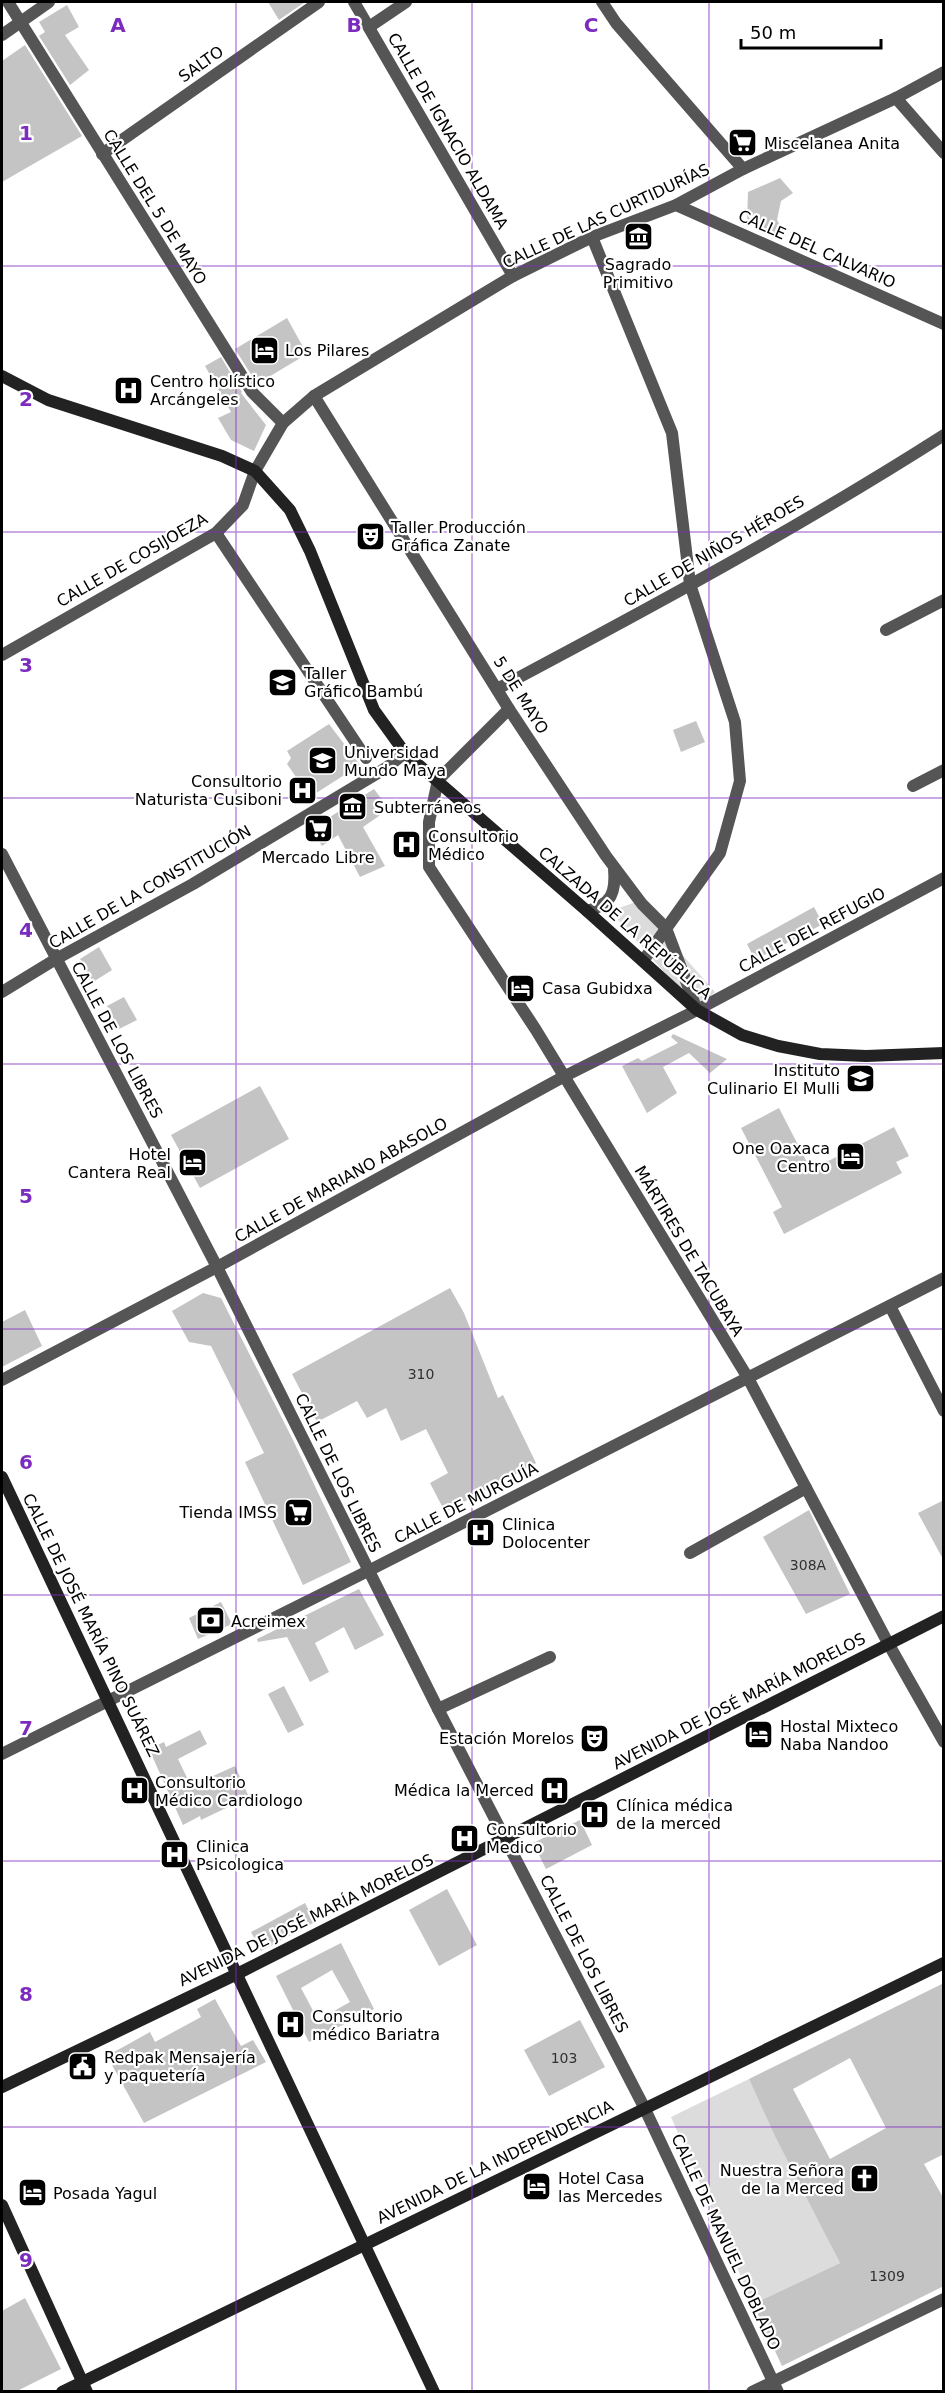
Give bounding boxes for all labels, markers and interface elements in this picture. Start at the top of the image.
scale bar [741,12,880,50]
text: A [110,13,126,37]
text: B [346,13,362,37]
text: C [584,13,598,37]
text: 50 m [750,22,796,43]
street label: CALLE DE IGNACIO ALDAMA [384,29,512,233]
street label: SALTO [175,42,227,86]
text: 1 [19,121,33,145]
street label: CALLE DEL 5 DE MAYO [99,126,211,288]
supermarket icon: Miscelanea Anita [727,127,759,159]
place label: Miscelanea Anita [764,134,900,153]
street label: CALLE DE LAS CURTIDURÍAS [499,160,713,272]
street label: CALLE DEL CALVARIO [735,206,899,292]
museum icon: Sagrado Primitivo [622,220,654,252]
place label: Sagrado Primitivo [603,255,673,292]
hotel icon: Los Pilares [248,334,280,366]
place label: Los Pilares [285,341,369,360]
place label: Centro holístico Arcángeles [150,372,275,409]
hospital icon: Centro holístico Arcángeles [113,374,145,406]
text: 2 [19,387,33,411]
street label: CALLE DE NIÑOS HÉROES [620,491,808,611]
street label: CALLE DE COSIJOEZA [53,509,211,611]
place label: Taller Producción Gráfica Zanate [390,518,526,555]
theatre icon: Taller Producción Gráfica Zanate [354,520,386,552]
text: 3 [19,653,33,677]
street label: 5 DE MAYO [490,653,552,737]
place label: Taller Gráfico Bambú [303,664,423,701]
school or university icon: Taller Gráfico Bambú [267,666,299,698]
place label: Universidad Mundo Maya [344,743,446,780]
school or university icon: Universidad Mundo Maya [307,745,339,777]
place label: Consultorio Naturista Cusiboni [135,772,282,809]
hospital icon: Consultorio Naturista Cusiboni [287,774,319,806]
museum icon: Subterráneos [337,791,369,823]
place label: Subterráneos [374,798,481,817]
supermarket icon: Mercado Libre [302,813,334,845]
street label: CALLE DE LA CONSTITUCIÓN [46,821,254,953]
place label: Consultorio Médico [428,827,519,864]
hospital icon: Consultorio Médico [391,829,423,861]
street label: CALZADA DE LA REPÚBLICA [535,843,715,1003]
place label: Mercado Libre [261,848,375,867]
street label: CALLE DEL REFUGIO [735,883,889,977]
text: 4 [19,918,33,942]
street label: CALLE DE LOS LIBRES [68,958,166,1122]
hotel icon: Casa Gubidxa [505,972,537,1004]
place label: Casa Gubidxa [542,979,653,998]
place label: Instituto Culinario El Mulli [707,1061,840,1098]
school or university icon: Instituto Culinario El Mulli [845,1063,877,1095]
street label: CALLE DE MARIANO ABASOLO [231,1113,451,1247]
place label: One Oaxaca Centro [732,1139,830,1176]
hotel icon: One Oaxaca Centro [835,1141,867,1173]
place label: Hotel Cantera Real [68,1145,171,1182]
hotel icon: Hotel Cantera Real [176,1147,208,1179]
street label: MÁRTIRES DE TACUBAYA [631,1162,747,1340]
text: 5 [19,1184,33,1208]
house number: 310 [408,1366,434,1382]
street label: CALLE DE LOS LIBRES [291,1390,385,1556]
text: 6 [19,1450,33,1474]
street label: CALLE DE MURGUÍA [391,1458,541,1548]
street label: CALLE DE JOSÉ MARÍA PINO SUÁREZ [19,1490,163,1760]
supermarket icon: Tienda IMSS [282,1496,314,1528]
place label: Tienda IMSS [178,1503,277,1522]
place label: Clinica Dolocenter [502,1515,590,1552]
hospital icon: Clinica Dolocenter [465,1517,497,1549]
house number: 308A [790,1557,827,1573]
bank icon: Acreimex [194,1605,226,1637]
place label: Acreimex [231,1612,306,1631]
street label: AVENIDA DE JOSÉ MARÍA MORELOS [609,1629,869,1773]
text: 7 [19,1716,33,1740]
place label: Hostal Mixteco Naba Nandoo [780,1717,898,1754]
hotel icon: Hostal Mixteco Naba Nandoo [743,1719,775,1751]
theatre icon: Estación Morelos [579,1722,611,1754]
place label: Estación Morelos [439,1729,574,1748]
place label: Consultorio Médico Cardiologo [155,1773,303,1810]
hospital icon: Médica la Merced [539,1774,571,1806]
hospital icon: Consultorio Médico Cardiologo [118,1775,150,1807]
place label: Médica la Merced [394,1781,534,1800]
place label: Clínica médica de la merced [616,1796,733,1833]
hospital icon: Clínica médica de la merced [579,1798,611,1830]
place label: Consultorio Medico [486,1820,577,1857]
hospital icon: Consultorio Medico [449,1822,481,1854]
place label: Clinica Psicologica [196,1837,284,1874]
hospital icon: Clinica Psicologica [159,1839,191,1871]
street label: AVENIDA DE JOSÉ MARÍA MORELOS [175,1850,437,1990]
street label: CALLE DE LOS LIBRES [536,1872,632,2036]
text: 8 [19,1982,33,2006]
place label: Consultorio médico Bariatra [312,2007,440,2044]
hospital icon: Consultorio médico Bariatra [275,2009,307,2041]
place label: Redpak Mensajería y paquetería [104,2048,256,2085]
public building icon: Redpak Mensajería y paquetería [67,2050,99,2082]
house number: 103 [551,2050,577,2066]
street label: AVENIDA DE LA INDEPENDENCIA [374,2096,616,2228]
street label: CALLE DE MANUEL DOBLADO [667,2131,785,2353]
place label: Nuestra Señora de la Merced [720,2161,844,2198]
church icon: Nuestra Señora de la Merced [849,2163,881,2195]
place label: Hotel Casa las Mercedes [558,2169,663,2206]
hotel icon: Hotel Casa las Mercedes [521,2171,553,2203]
hotel icon: Posada Yagul [16,2177,48,2209]
place label: Posada Yagul [53,2184,157,2203]
text: 9 [19,2248,33,2272]
house number: 1309 [869,2268,905,2284]

